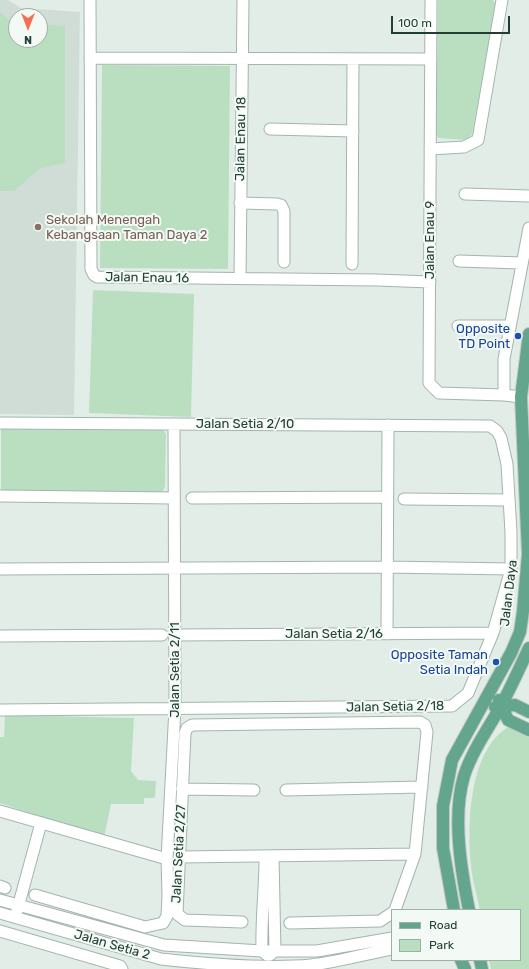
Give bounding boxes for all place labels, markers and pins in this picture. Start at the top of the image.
place label: Sekolah Menengah Kebangsaan Taman Daya 2 [46,212,208,243]
marker: Sekolah Menengah Kebangsaan Taman Daya 2 [33,222,43,232]
place label: Opposite TD Point [456,321,510,352]
marker: Opposite TD Point [513,331,523,341]
place label: Opposite Taman Setia Indah [391,647,488,678]
marker: Opposite Taman Setia Indah [491,657,501,667]

